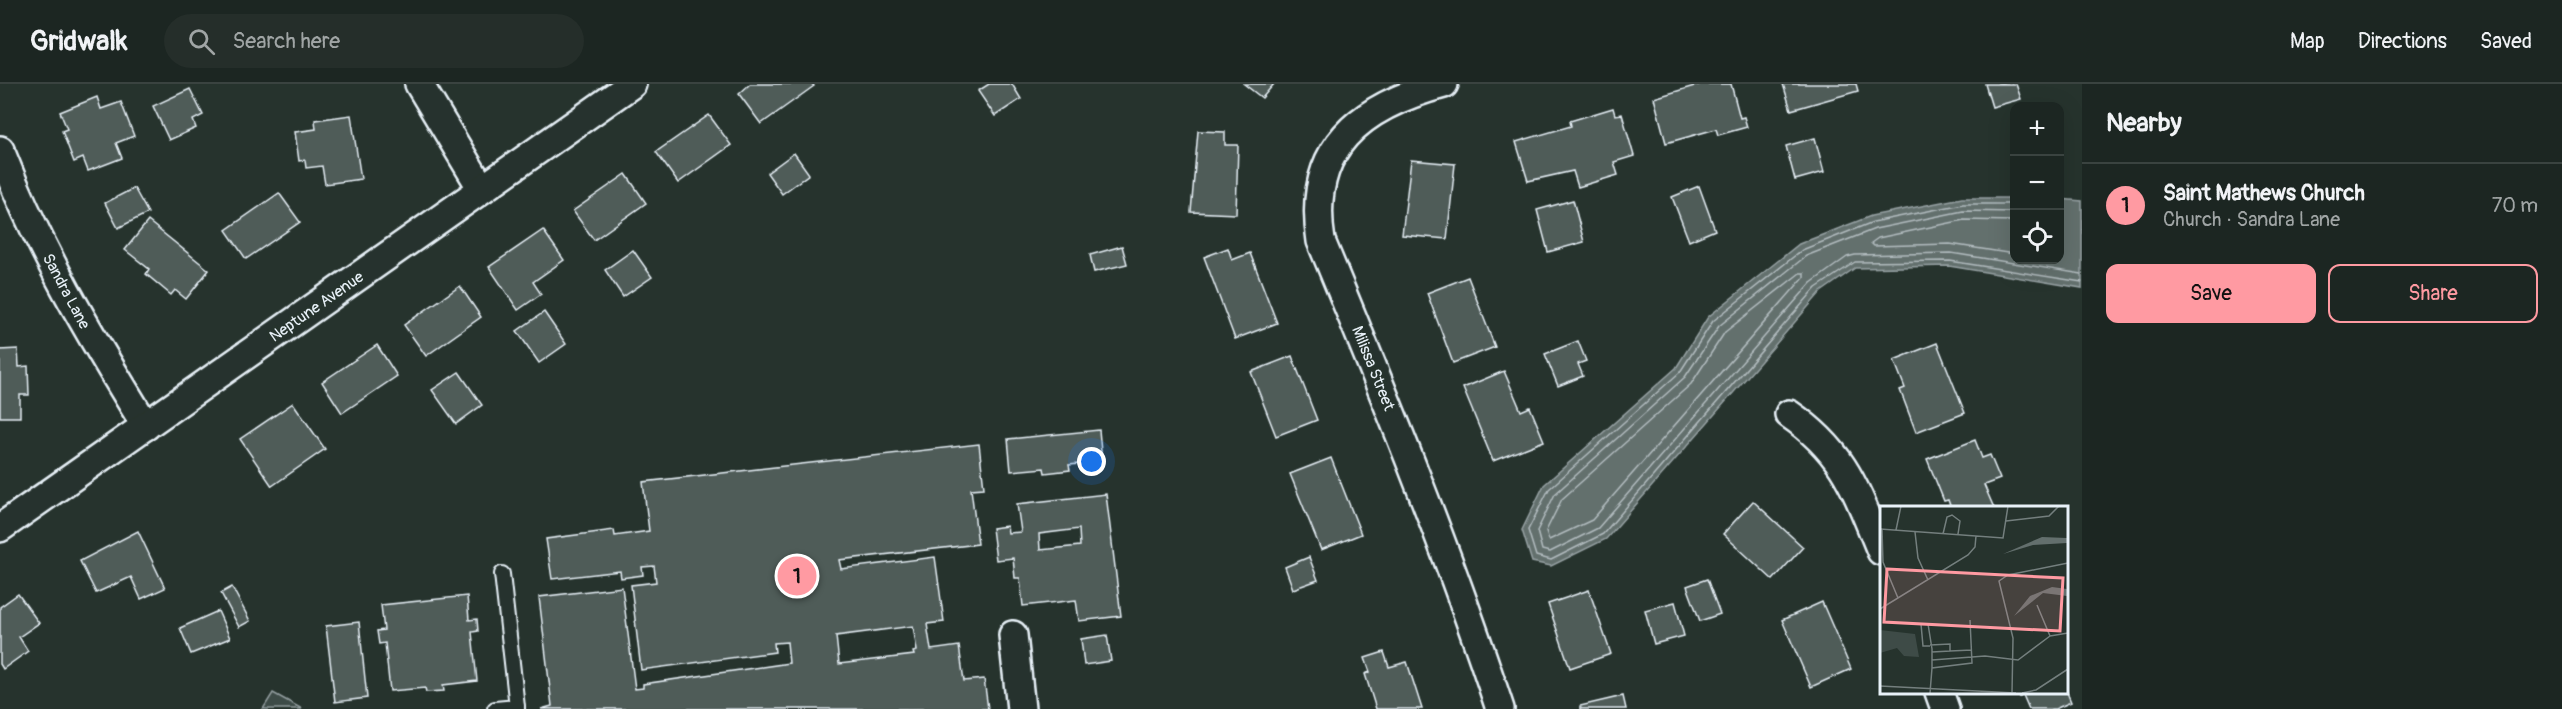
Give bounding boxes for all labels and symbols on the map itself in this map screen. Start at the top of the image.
street label: Sandra Lane [38,250,94,333]
street label: Neptune Avenue [266,267,368,347]
street label: Milissa Street [1347,323,1399,414]
your location [1077,447,1106,476]
inset map [1880,506,2067,694]
pin: 1 [778,554,816,598]

